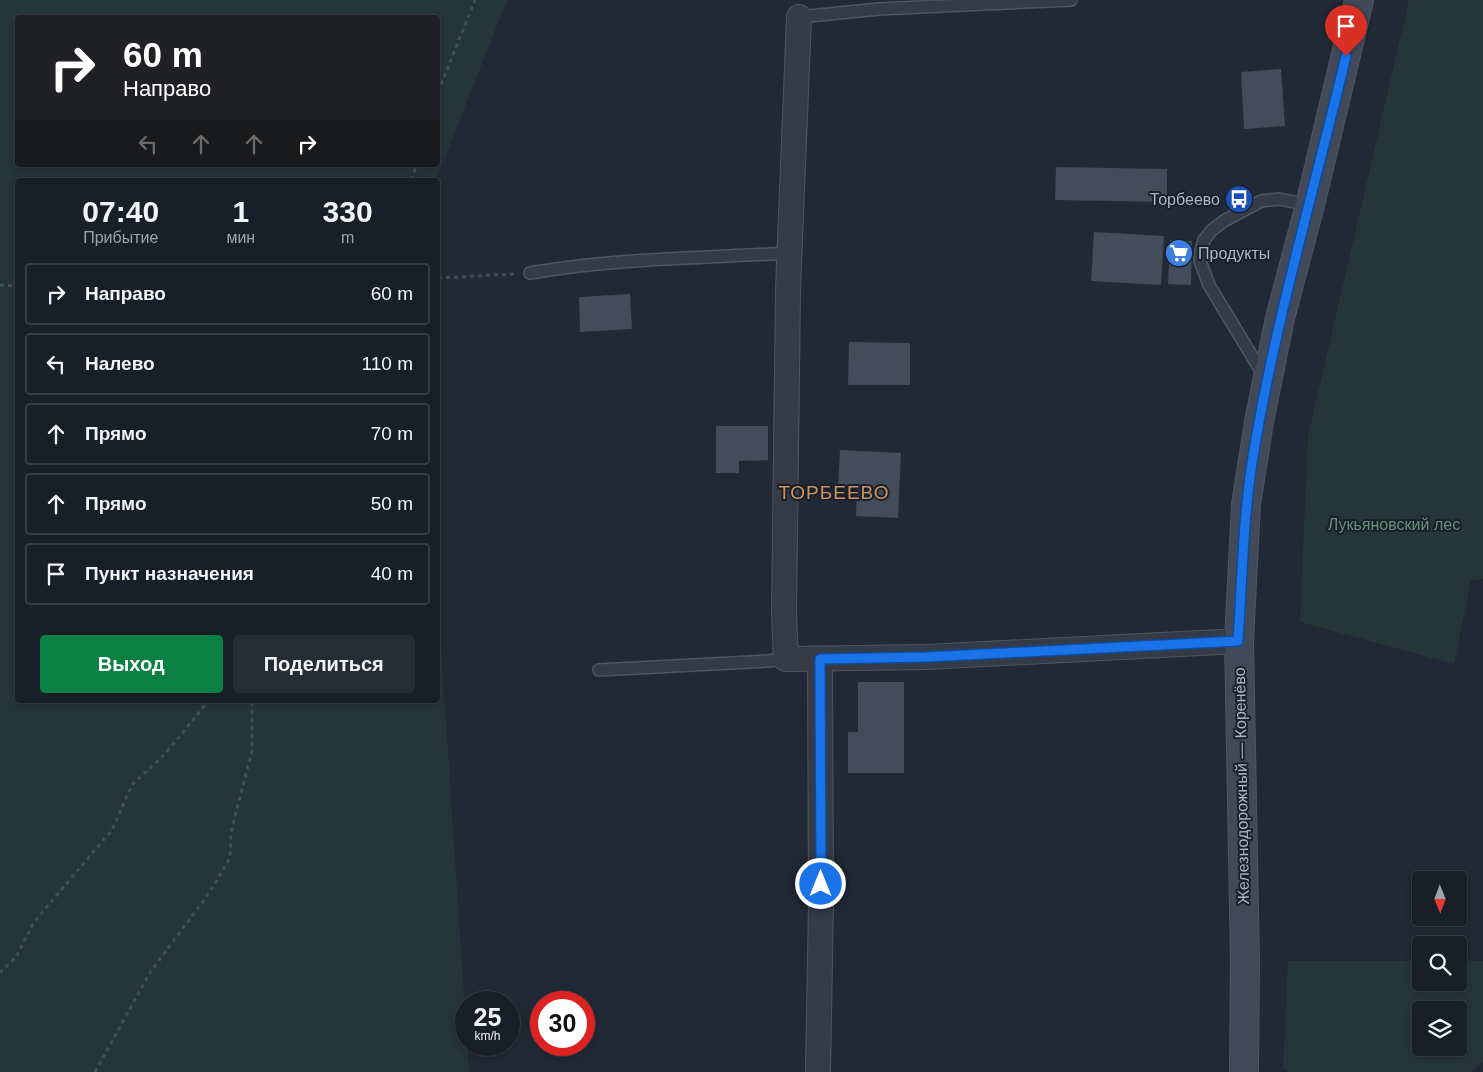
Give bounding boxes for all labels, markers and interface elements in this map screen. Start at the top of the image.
pin [1325,5,1367,56]
icon: arrive [1332,12,1360,40]
icon: right [40,35,105,100]
text: 60 m [123,35,203,74]
text: Направо [123,76,211,101]
icon: left [134,130,162,158]
icon: ahead [187,130,215,158]
icon: ahead [240,130,268,158]
icon: right [293,130,321,158]
bus stop icon: Торбеево [1224,184,1254,214]
place label: Торбеево [1150,191,1220,208]
text: 07:40 [82,195,159,228]
text: 1 [232,195,249,228]
text: 330 [323,195,373,228]
text: Прибытие [83,229,158,246]
text: мин [226,229,255,246]
text: m [341,229,354,246]
supermarket icon: Продукты [1164,238,1194,268]
place label: Продукты [1198,245,1270,262]
icon: right [42,280,70,308]
text: Направо [85,283,166,304]
text: 60 m [371,283,413,304]
icon: left [42,350,70,378]
text: Налево [85,353,155,374]
text: 110 m [362,353,413,374]
icon: ahead [42,420,70,448]
text: Прямо [85,423,147,444]
text: 70 m [371,423,413,444]
district label: ТОРБЕЕВО [779,482,889,503]
icon: ahead [42,490,70,518]
text: Прямо [85,493,147,514]
text: 50 m [371,493,413,514]
park label: Лукьяновский лес [1328,516,1460,533]
icon: arrive [42,560,70,588]
text: Пункт назначения [85,563,254,584]
text: 40 m [371,563,413,584]
button: Выход [40,635,223,693]
button: Поделиться [233,635,415,693]
street label: Железнодорожный — Коренёво [1231,667,1252,905]
position arrow [794,857,846,909]
north arrow [1412,871,1468,926]
map controls [1412,871,1467,1056]
button: search [1412,936,1467,991]
speed limit sign: 30 [530,991,595,1056]
button: layers [1412,1001,1467,1056]
text: 25 [474,1003,501,1031]
text: km/h [474,1029,501,1043]

